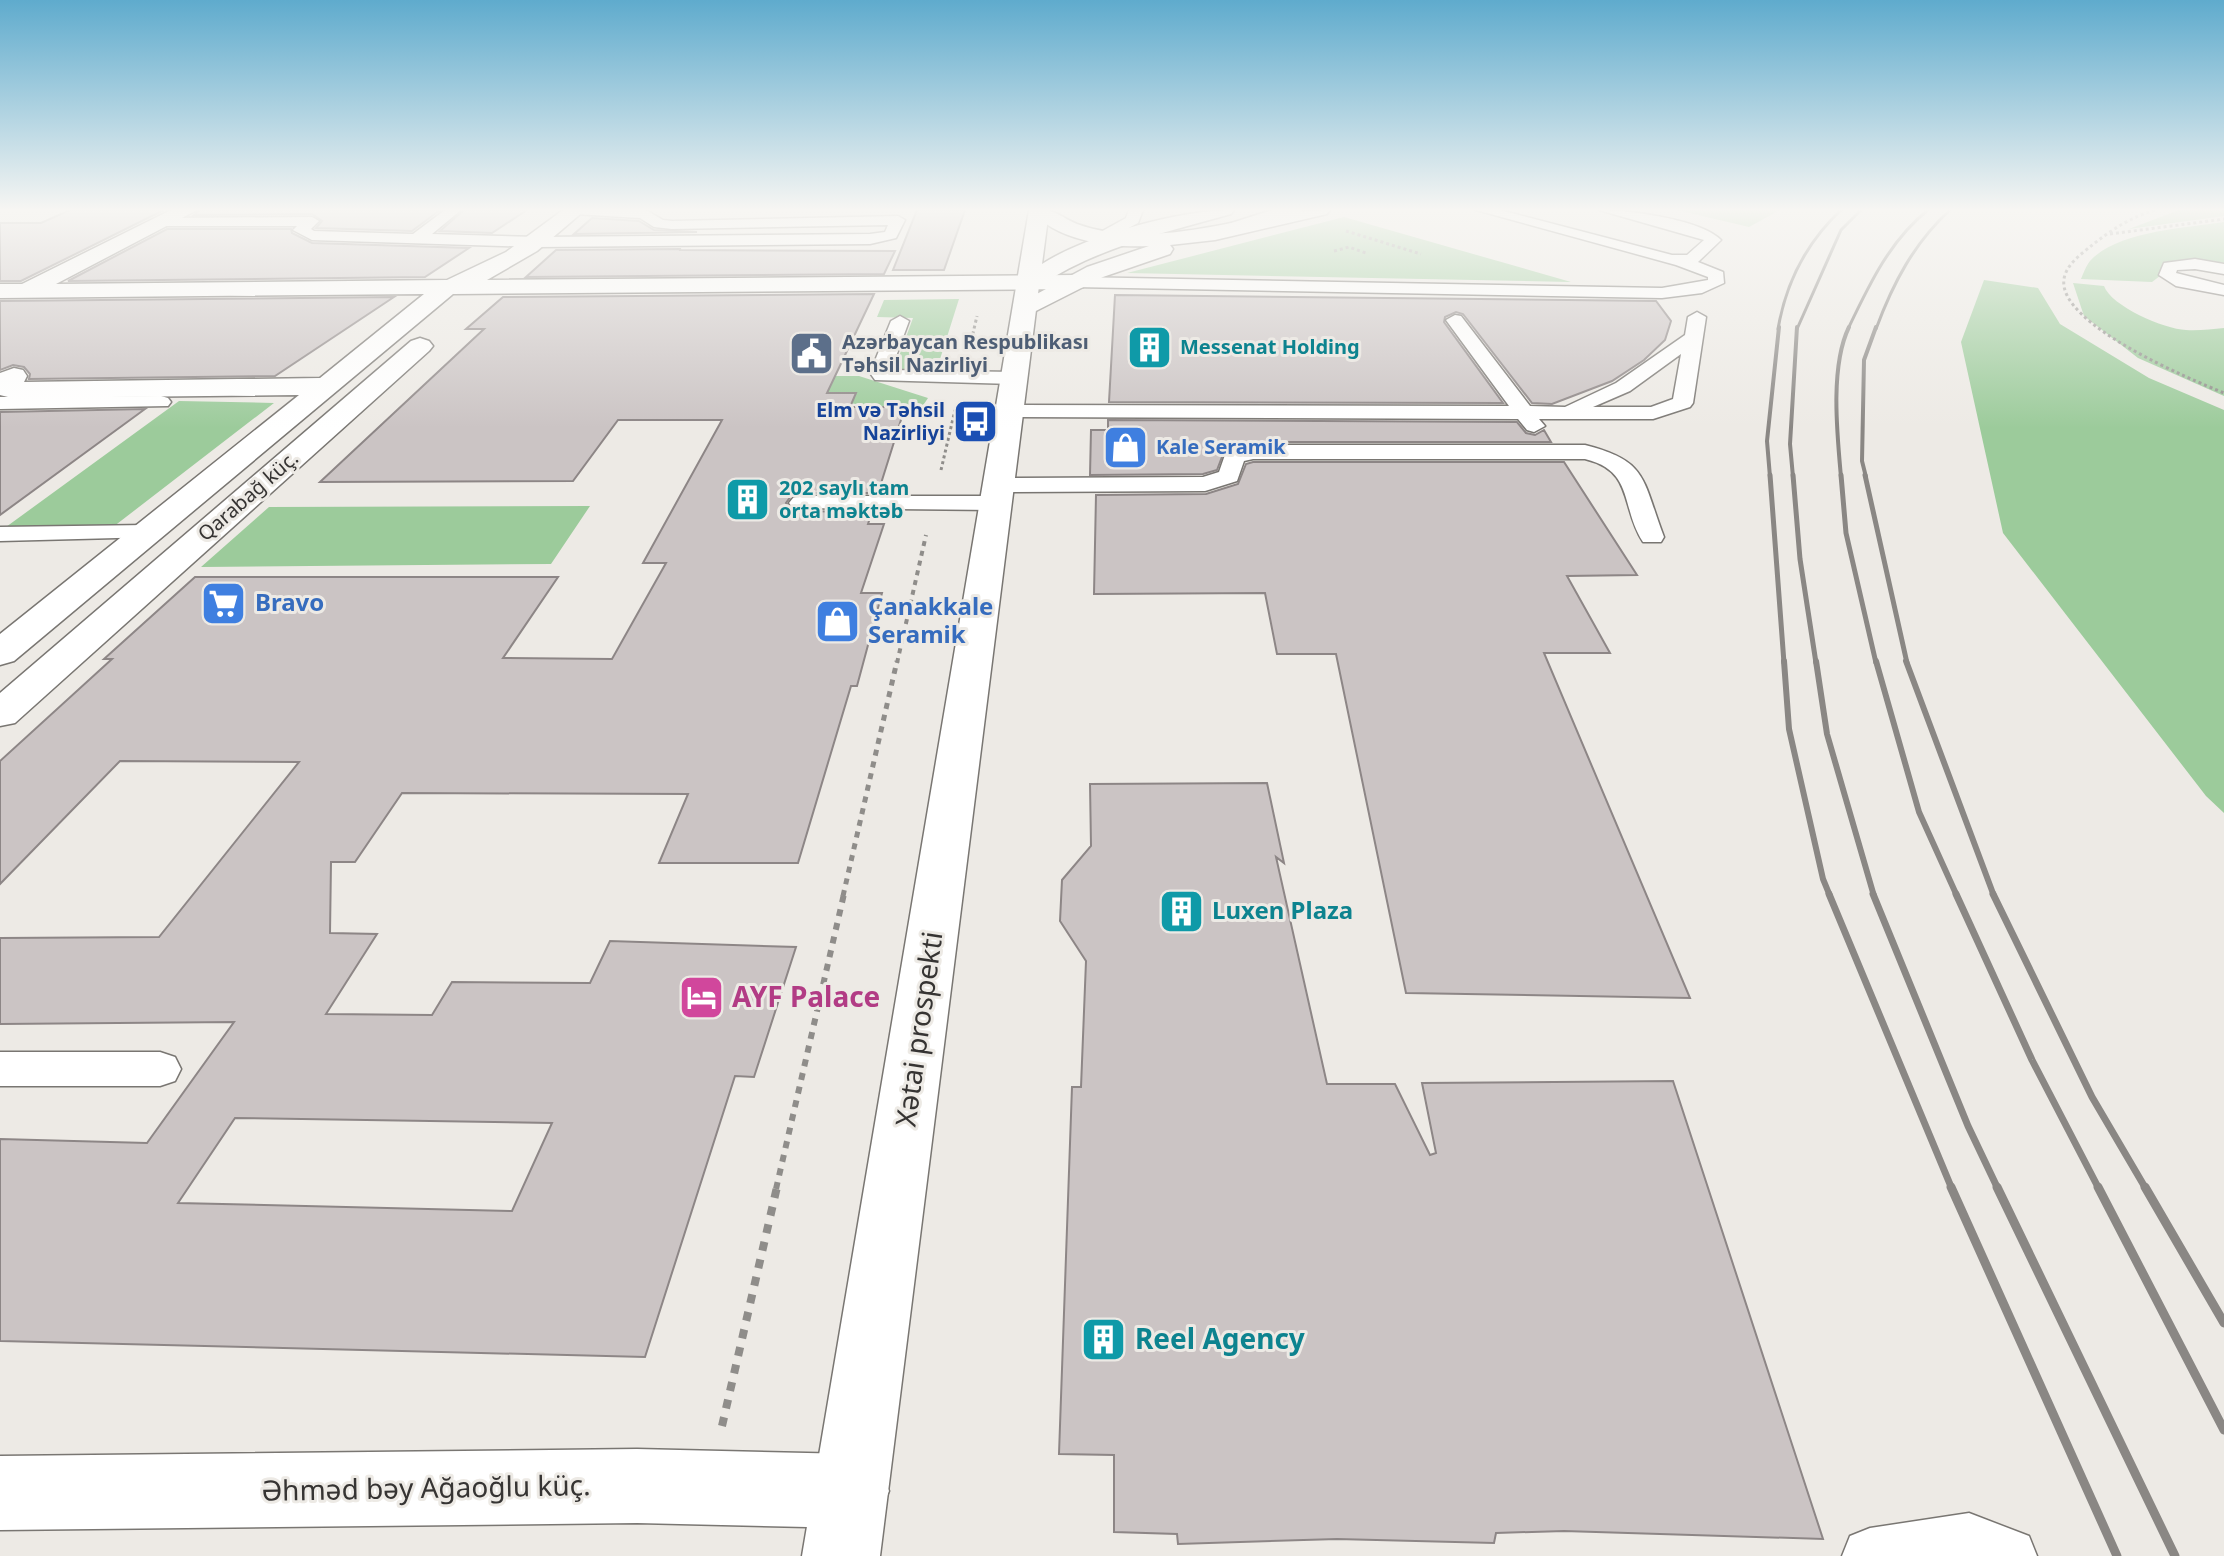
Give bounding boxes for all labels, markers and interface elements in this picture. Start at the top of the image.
building icon: Messenat Holding [1125,323,1173,371]
place label: Azərbaycan Respublikası Təhsil Nazirliyi [842,328,1089,378]
public building icon: Azərbaycan Respublikası Təhsil Nazirliyi [787,330,835,378]
place label: Messenat Holding [1180,333,1360,360]
place label: Elm və Təhsil Nazirliyi [816,396,945,446]
bus stop icon: Elm və Təhsil Nazirliyi [952,398,1000,446]
shop icon: Kale Seramik [1101,423,1149,471]
place label: Kale Seramik [1156,433,1286,460]
street label: Qarabağ küç. [192,444,304,547]
place label: 202 saylı tam orta məktəb [779,474,909,524]
building icon: 202 saylı tam orta məktəb [724,476,772,524]
supermarket icon: Bravo [200,579,248,627]
place label: Bravo [255,585,324,618]
place label: Çanakkale Seramik [868,589,993,650]
shop icon: Çanakkale Seramik [813,597,861,645]
building icon: Luxen Plaza [1157,887,1205,935]
place label: Luxen Plaza [1212,893,1353,926]
street label: Xətai prospekti [886,929,950,1129]
hotel icon: AYF Palace [677,973,725,1021]
place label: AYF Palace [732,977,880,1015]
building icon: Reel Agency [1080,1315,1128,1363]
place label: Reel Agency [1135,1319,1305,1357]
street label: Əhməd bəy Ağaoğlu küç. [261,1465,591,1509]

